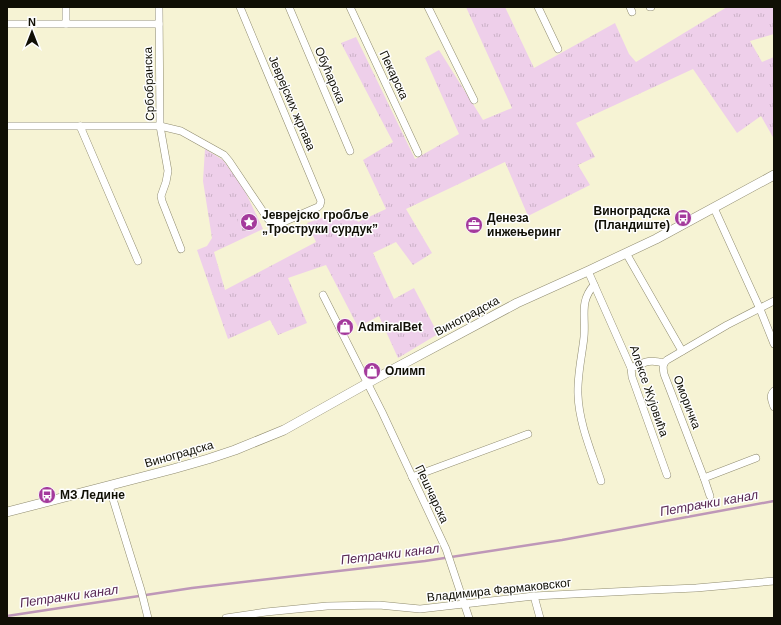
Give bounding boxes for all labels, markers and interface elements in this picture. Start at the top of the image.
north arrow [12,12,52,52]
text: N [28,16,36,28]
street label: Обућарска [312,45,348,106]
street label: Србобранска [141,46,157,121]
street label: Пекарска [377,48,412,102]
street label: Јеврејских жртава [266,53,318,153]
place label: Виноградска (Пландиште) [594,204,670,232]
place label: Јеврејско гробље „Троструки сурдук” [262,208,378,236]
bus stop icon: Виноградска (Пландиште) [673,208,693,228]
place label: Денеза инжењеринг [487,211,561,239]
place icon: Јеврејско гробље „Троструки сурдук” [239,212,259,232]
office icon: Денеза инжењеринг [464,215,484,235]
street label: Виноградска [432,293,502,339]
shop icon: AdmiralBet [335,317,355,337]
place label: AdmiralBet [358,320,422,334]
street label: Алексе Жујовића [627,343,671,439]
shop icon: Олимп [362,361,382,381]
place label: Олимп [385,364,425,378]
street label: Оморичка [670,373,704,431]
street label: Виноградска [143,437,215,471]
street label: Пешчарска [412,463,452,526]
bus stop icon: МЗ Ледине [37,485,57,505]
water label: Петрачки канал [659,487,760,519]
place label: МЗ Ледине [60,488,125,502]
water label: Петрачки канал [340,540,441,568]
street label: Владимира Фармаковског [426,575,573,605]
water label: Петрачки канал [19,582,120,610]

